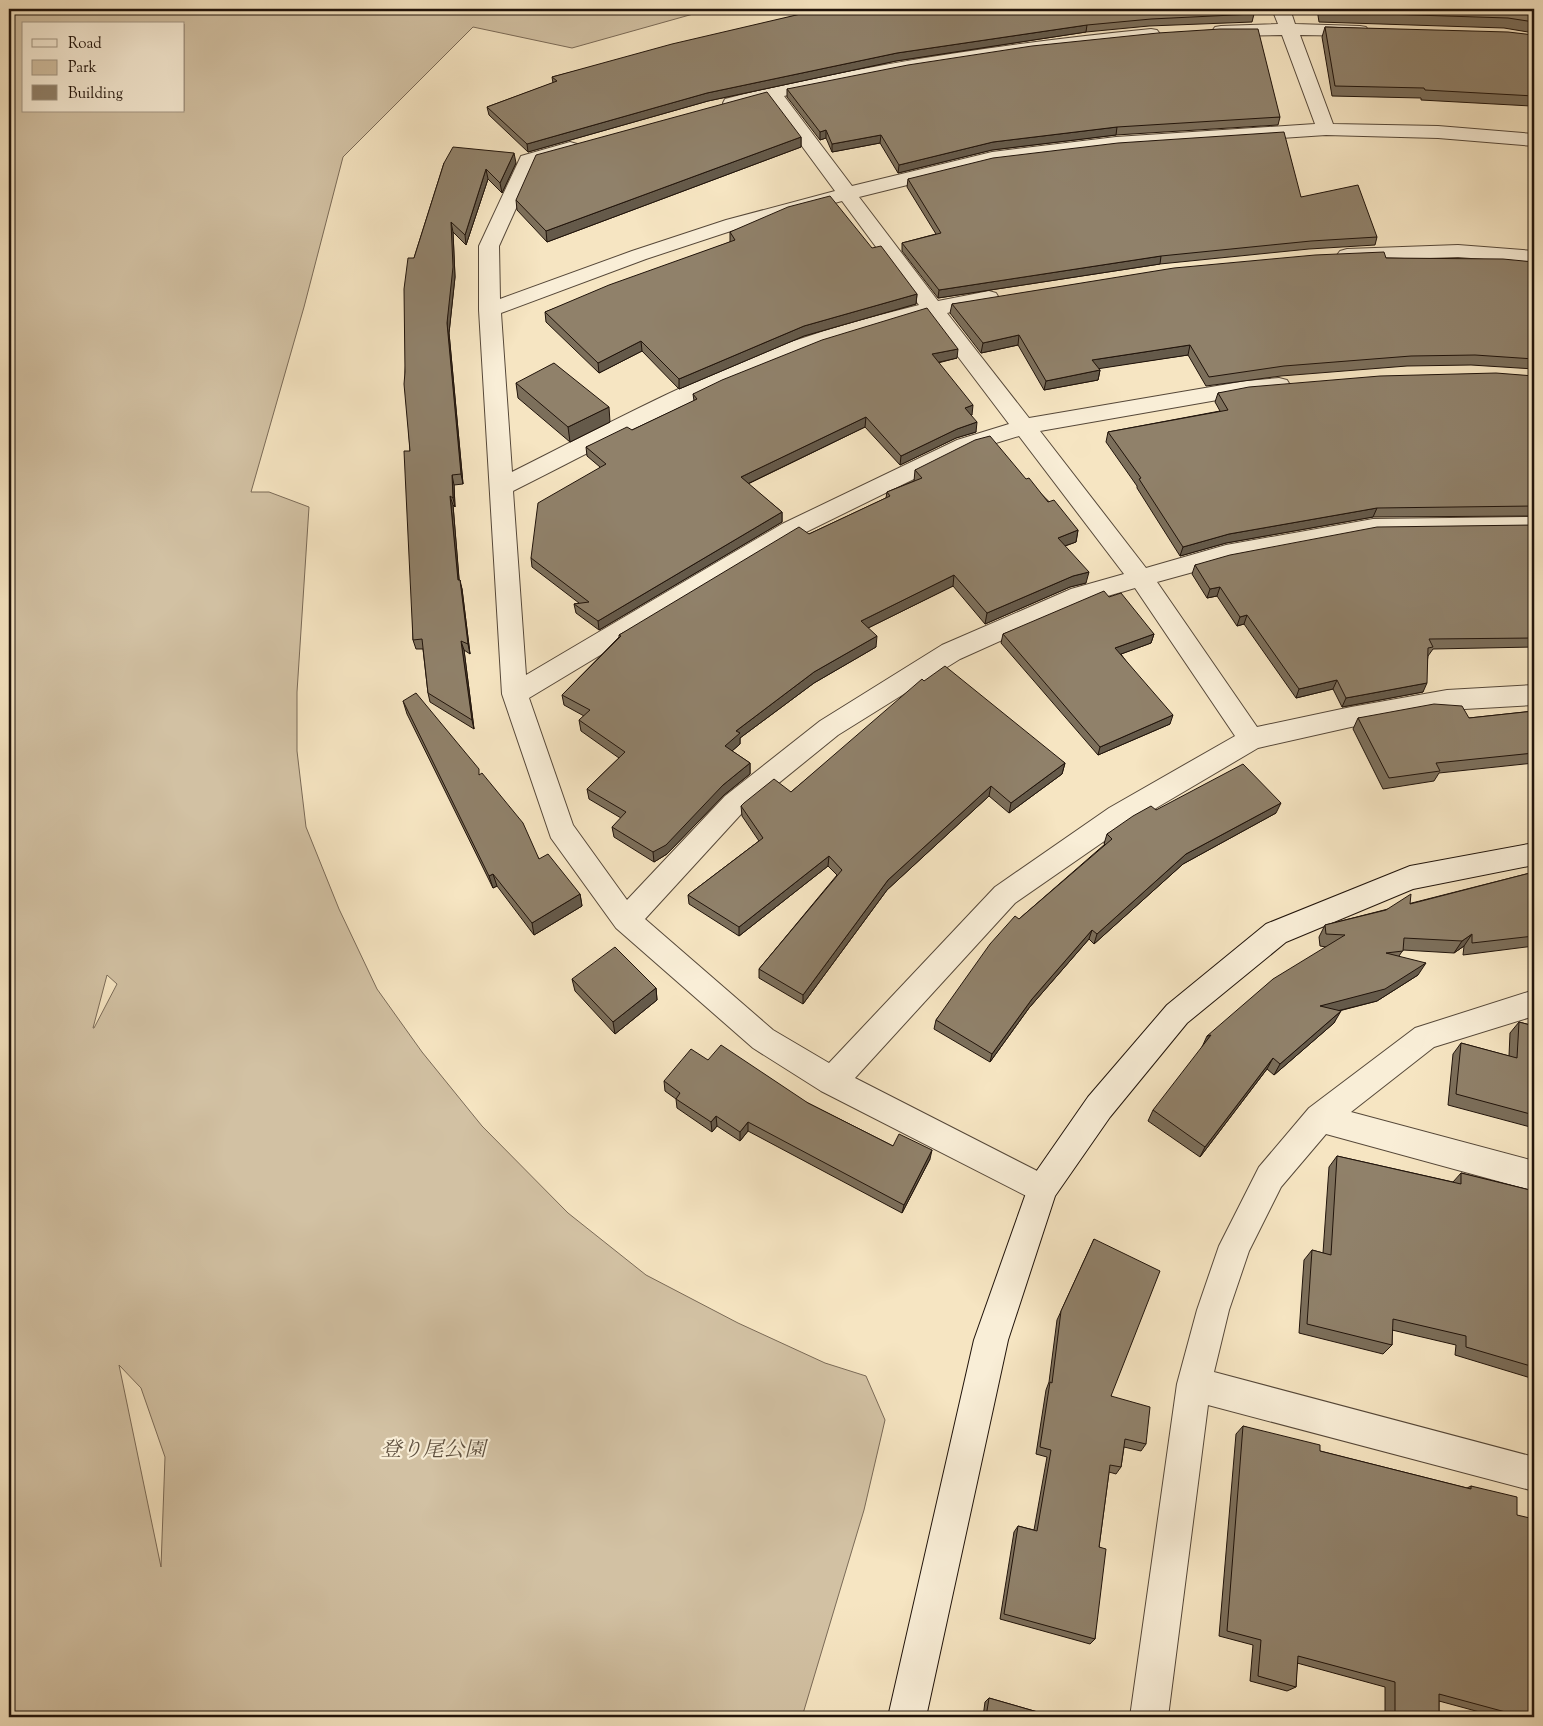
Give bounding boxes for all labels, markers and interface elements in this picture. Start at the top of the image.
legend [22,22,185,112]
text: Road [68,34,102,55]
text: Park [68,58,97,79]
text: Building [68,84,123,105]
park label: 登り尾公園 [381,1436,488,1466]

